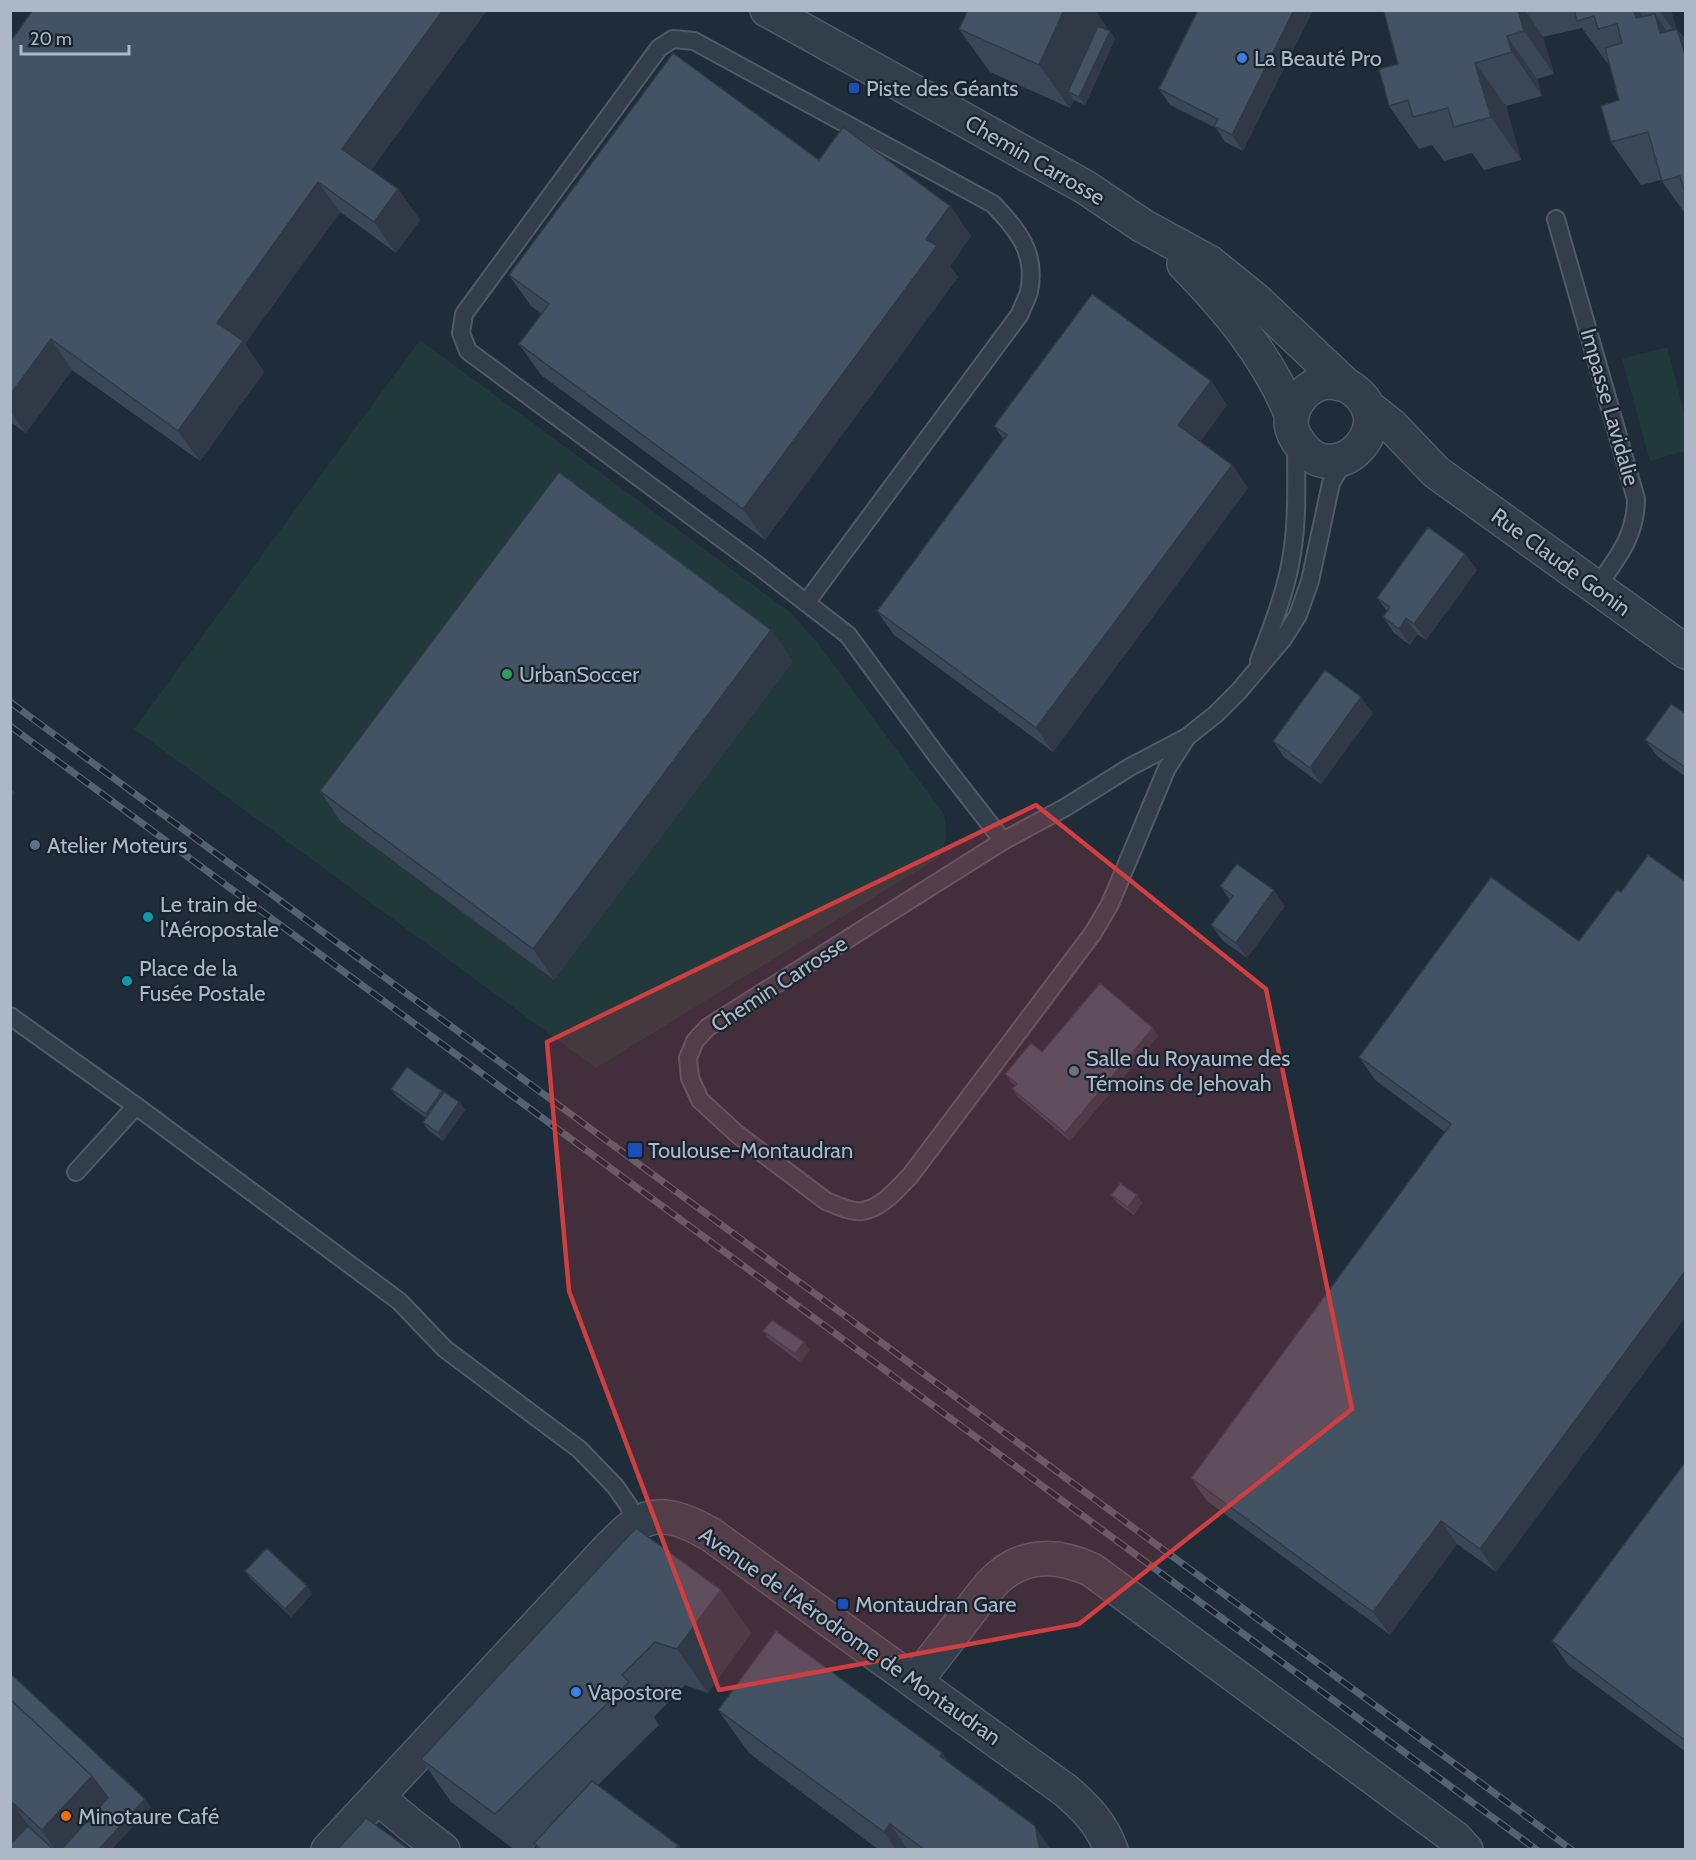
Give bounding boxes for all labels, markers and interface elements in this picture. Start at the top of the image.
scale bar [21,18,129,56]
text: 20 m [30,28,72,50]
place label: La Beauté Pro [1254,45,1382,72]
marker: La Beauté Pro [1235,51,1249,65]
place label: Piste des Géants [866,75,1018,102]
marker: Piste des Géants [847,81,861,95]
street label: Chemin Carrosse [960,109,1110,211]
street label: Impasse Lavidalie [1575,325,1645,489]
street label: Rue Claude Gonin [1486,502,1636,622]
place label: UrbanSoccer [519,661,639,688]
marker: UrbanSoccer [500,667,514,681]
place label: Atelier Moteurs [47,832,187,859]
marker: Atelier Moteurs [28,838,42,852]
place label: Le train de l'Aéropostale [160,891,279,943]
marker: Le train de l'Aéropostale [141,910,155,924]
street label: Chemin Carrosse [706,930,852,1038]
place label: Place de la Fusée Postale [139,955,266,1007]
marker: Place de la Fusée Postale [120,974,134,988]
place label: Salle du Royaume des Témoins de Jehovah [1086,1045,1290,1097]
marker: Salle du Royaume des Témoins de Jehovah [1067,1064,1081,1078]
place label: Toulouse-Montaudran [648,1137,853,1164]
marker: Toulouse-Montaudran [626,1141,644,1159]
street label: Avenue de l'Aérodrome de Montaudran [694,1521,1006,1751]
place label: Montaudran Gare [855,1591,1016,1618]
marker: Montaudran Gare [836,1597,850,1611]
place label: Vapostore [588,1679,682,1706]
marker: Vapostore [569,1685,583,1699]
place label: Minotaure Café [78,1803,219,1830]
marker: Minotaure Café [59,1809,73,1823]

